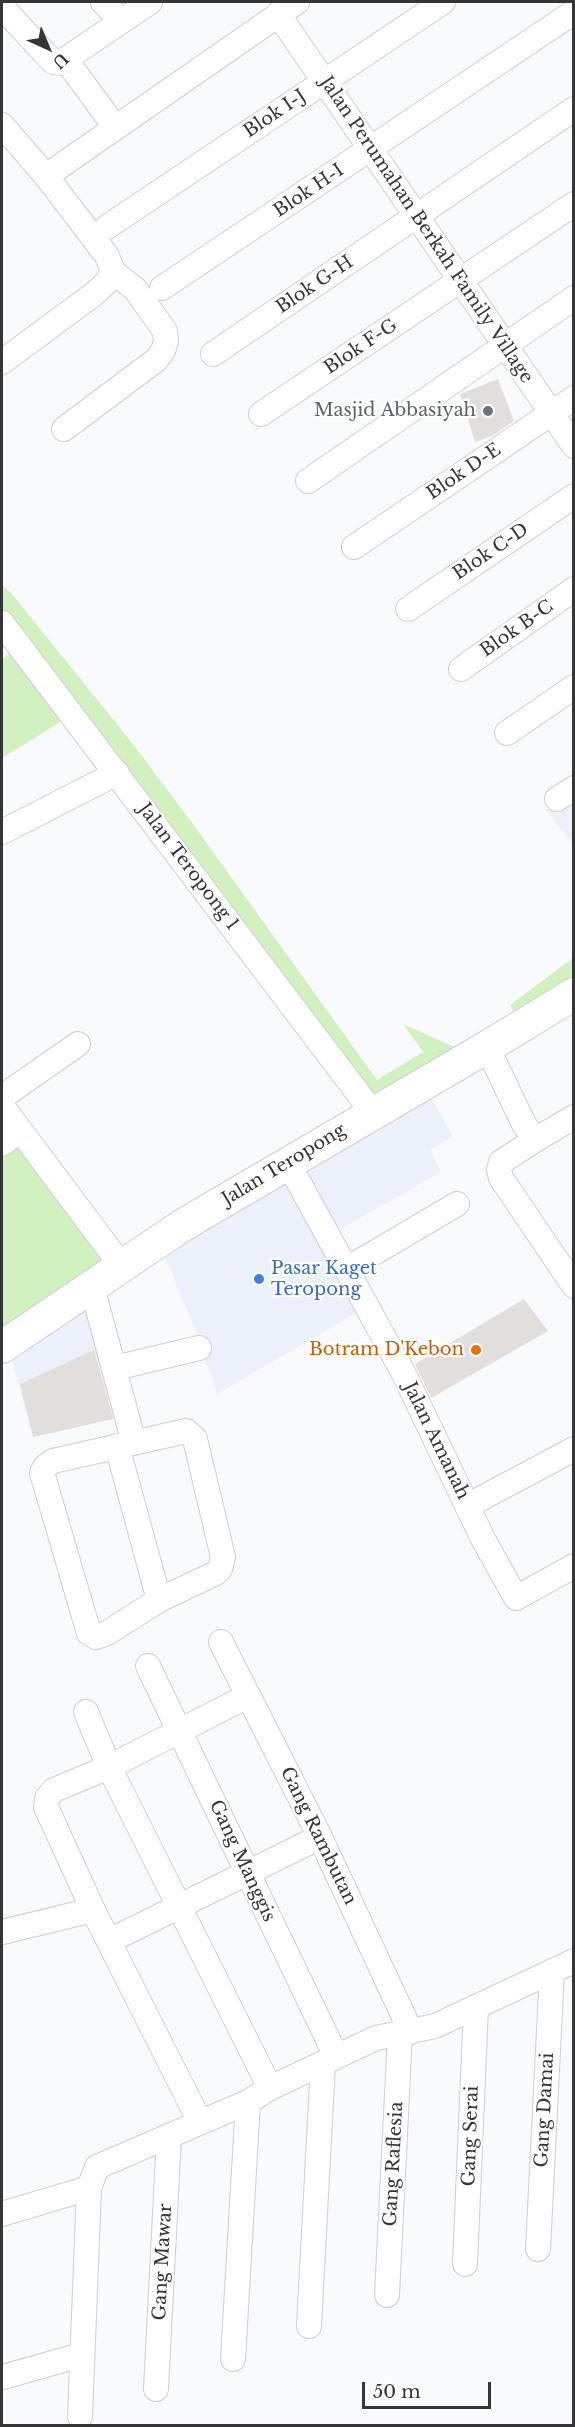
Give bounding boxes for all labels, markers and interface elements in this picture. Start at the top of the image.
north arrow [18,18,78,78]
text: U [48,49,73,73]
street label: Jalan Perumahan Berkah Family Village [315,73,537,387]
street label: Blok I-J [240,85,310,143]
street label: Blok H-I [270,160,348,222]
street label: Blok G-H [272,251,358,319]
street label: Blok F-G [320,315,402,379]
place label: Masjid Abbasiyah [314,400,476,422]
marker: Masjid Abbasiyah [481,404,495,418]
street label: Blok D-E [423,439,505,505]
street label: Blok C-D [449,519,533,585]
street label: Blok B-C [476,596,558,662]
street label: Jalan Teropong 1 [133,799,243,935]
street label: Jalan Teropong [218,1120,350,1210]
place label: Pasar Kaget Teropong [271,1258,377,1300]
marker: Pasar Kaget Teropong [252,1272,266,1286]
place label: Botram D'Kebon [309,1339,464,1361]
marker: Botram D'Kebon [469,1343,483,1357]
street label: Jalan Amanah [398,1379,474,1503]
street label: Gang Rambutan [275,1764,361,1908]
street label: Gang Manggis [204,1797,280,1925]
street label: Gang Damai [531,2052,559,2168]
street label: Gang Serai [458,2085,484,2187]
street label: Gang Raflesia [380,2101,408,2227]
street label: Gang Mawar [149,2203,177,2321]
scale bar [365,2370,494,2408]
text: 50 m [373,2381,421,2403]

